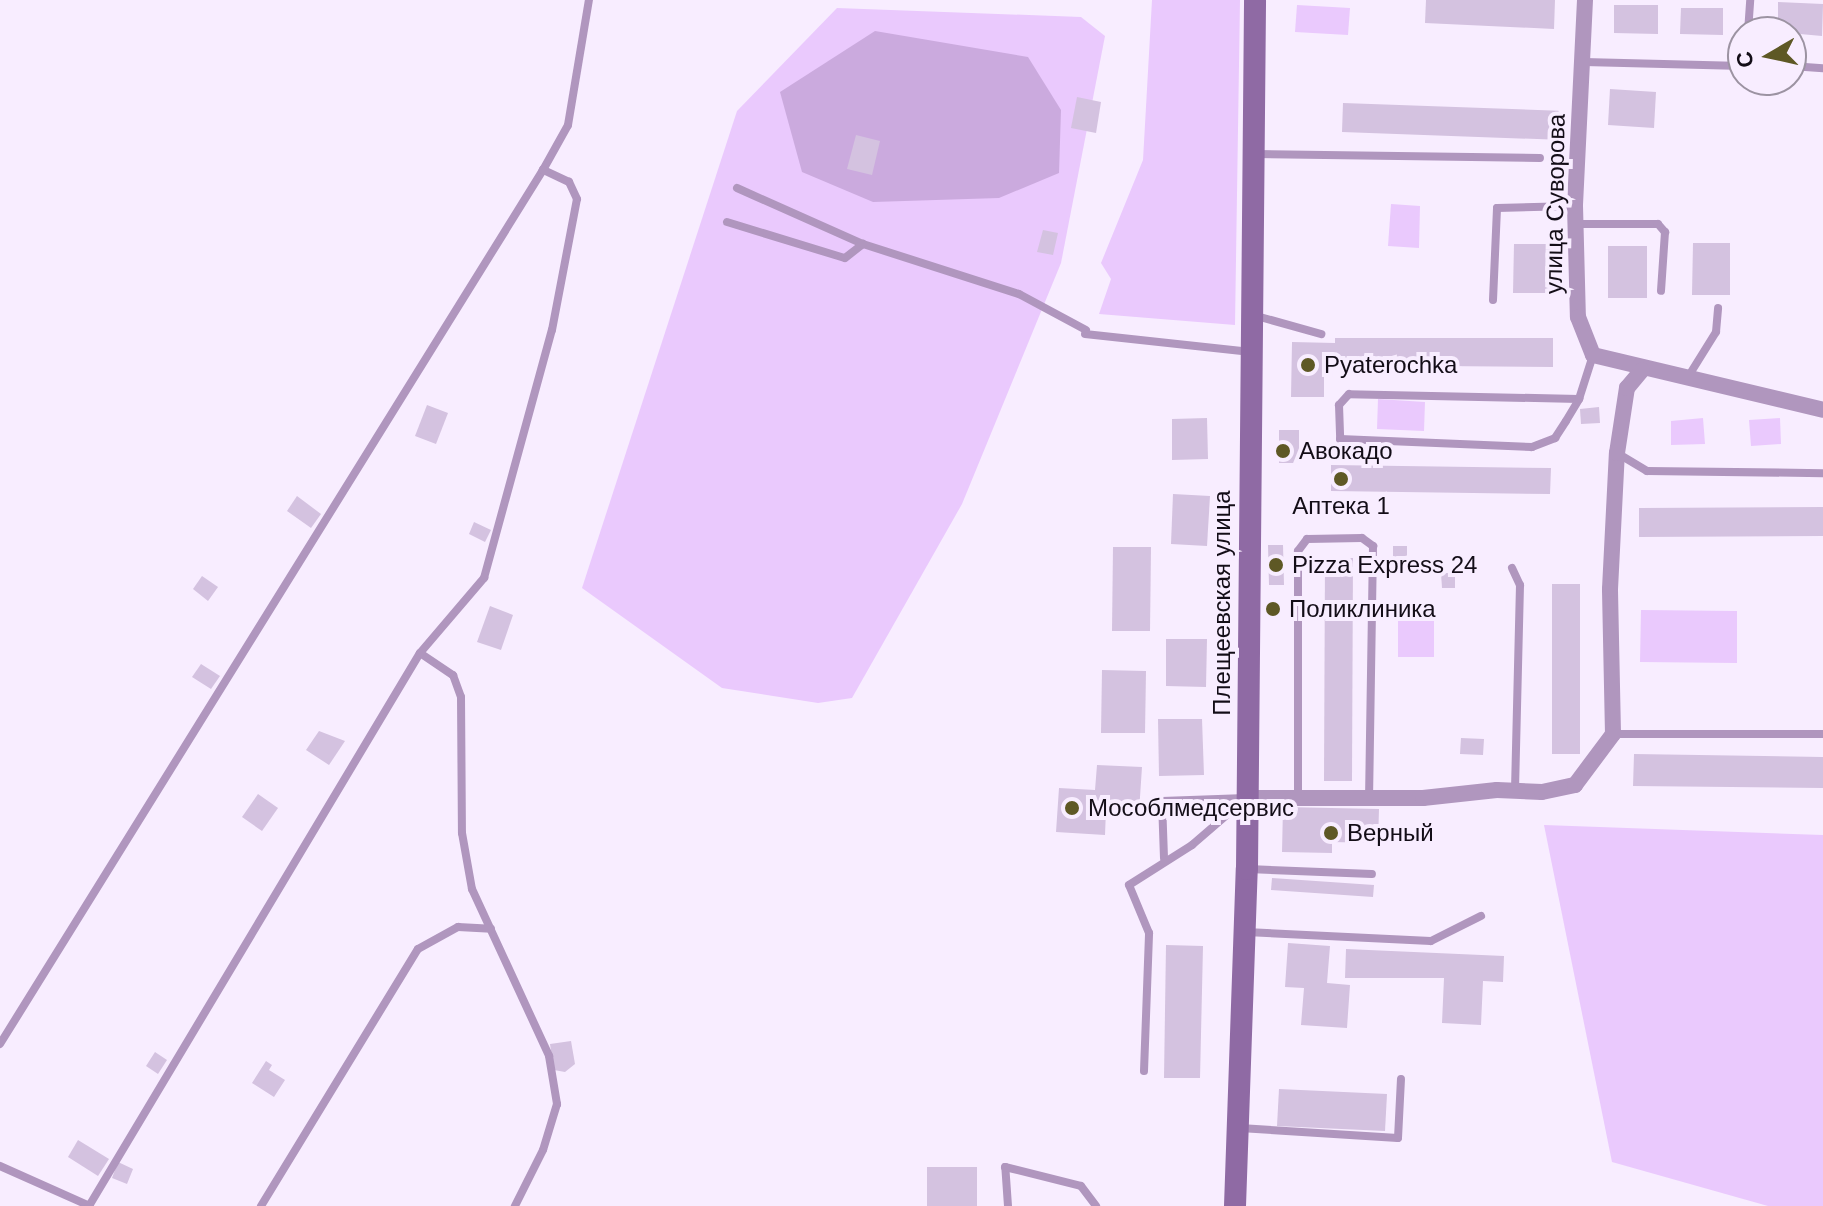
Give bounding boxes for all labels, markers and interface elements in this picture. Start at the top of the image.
north arrow [1727,16,1807,96]
text: С [1731,50,1758,69]
street label: улица Суворова [1539,114,1571,294]
place label: Pyaterochka [1324,351,1457,379]
marker: Pyaterochka [1299,356,1317,374]
place label: Авокадо [1299,437,1393,465]
marker: Авокадо [1274,442,1292,460]
marker: Аптека 1 [1332,470,1350,488]
street label: Плещеевская улица [1208,490,1236,716]
place label: Аптека 1 [1292,492,1390,520]
place label: Pizza Express 24 [1292,551,1477,579]
marker: Pizza Express 24 [1267,556,1285,574]
place label: Поликлиника [1289,595,1436,623]
marker: Поликлиника [1264,600,1282,618]
place label: Мособлмедсервис [1088,794,1294,822]
marker: Мособлмедсервис [1063,799,1081,817]
place label: Верный [1347,819,1434,847]
marker: Верный [1322,824,1340,842]

